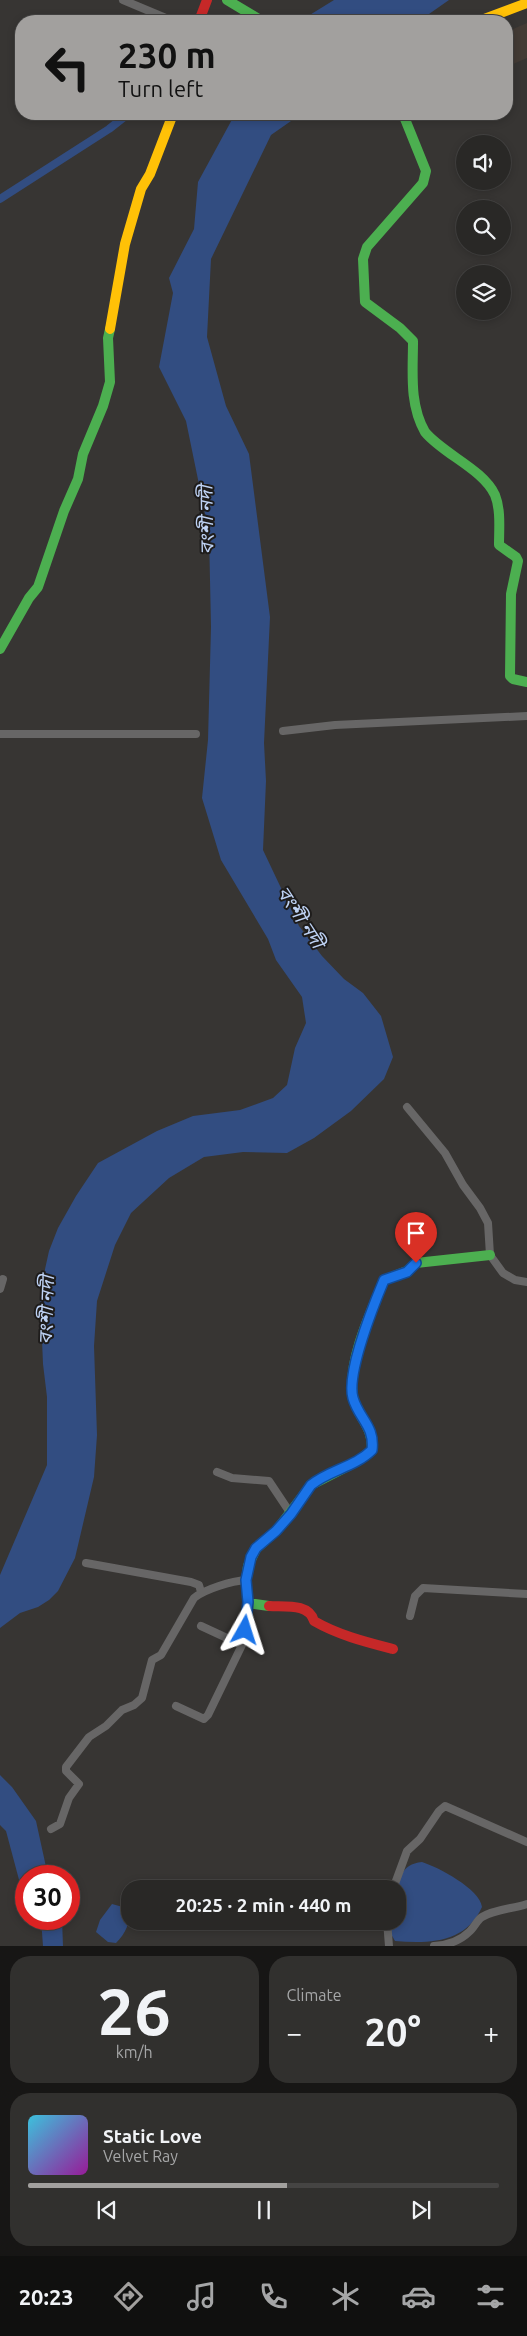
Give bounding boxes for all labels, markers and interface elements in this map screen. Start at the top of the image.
icon: left [35,35,100,100]
text: 230 m [118,35,216,75]
text: Turn left [118,76,203,101]
map controls [456,135,511,320]
button: sound [456,135,511,190]
button: search [456,200,511,255]
button: layers [456,265,511,320]
water label: বংশী নদী [194,481,218,555]
water label: বংশী নদী [273,882,331,955]
pin [395,1212,437,1263]
icon: arrive [402,1219,430,1247]
water label: বংশী নদী [34,1271,58,1345]
position arrow [218,1603,270,1655]
speed limit sign: 30 [15,1865,80,1930]
text: 20:25 · 2 min · 440 m [176,1894,351,1916]
text: 26 [98,1974,171,2047]
text: Climate [287,1986,342,2004]
text: 20° [365,2011,421,2053]
text: − [287,2017,302,2048]
text: + [483,2017,499,2048]
text: km/h [116,2043,153,2061]
text: Static Love [103,2125,202,2147]
text: Velvet Ray [103,2147,178,2165]
icon: previous [93,2196,121,2224]
icon: pause [250,2196,278,2224]
icon: next [407,2196,435,2224]
icon: directions [111,2279,146,2314]
icon: music [184,2279,219,2314]
icon: phone [256,2279,291,2314]
icon: climate [328,2279,363,2314]
icon: car [401,2279,436,2314]
icon: filters [473,2279,508,2314]
text: 20:23 [19,2284,74,2309]

